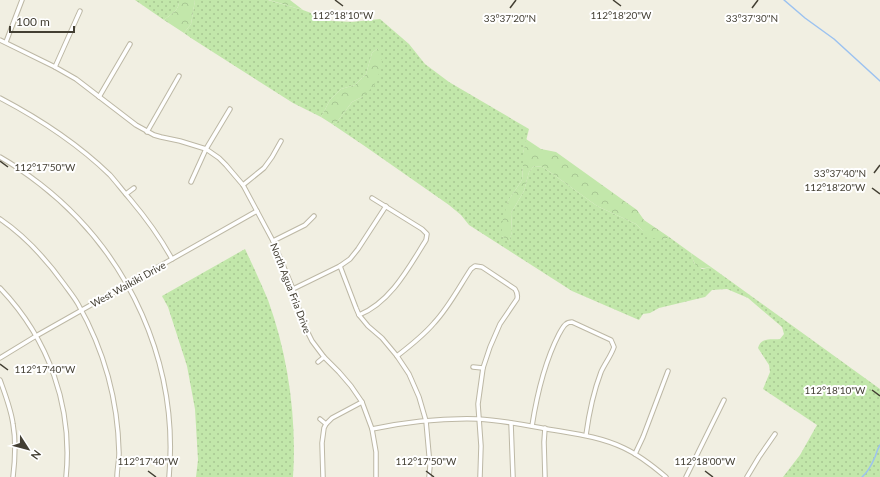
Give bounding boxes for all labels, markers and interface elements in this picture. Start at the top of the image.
scale bar [10,8,74,34]
text: 112°18'10"W [313,9,374,21]
text: 112°18'20"W [591,9,652,21]
text: 33°37'20"N [484,12,536,24]
text: 33°37'30"N [726,12,778,24]
text: 100 m [16,14,50,29]
text: 112°17'50"W [15,161,76,173]
text: 33°37'40"N [814,167,866,179]
text: 112°18'20"W [805,181,866,193]
street label: North Agua Fria Drive [268,241,314,335]
street label: West Waikiki Drive [88,258,168,310]
text: 112°17'40"W [15,363,76,375]
text: 112°18'10"W [805,384,866,396]
north arrow [8,429,48,469]
text: N [29,448,44,462]
text: 112°17'40"W [118,455,179,467]
text: 112°17'50"W [396,455,457,467]
text: 112°18'00"W [675,455,736,467]

